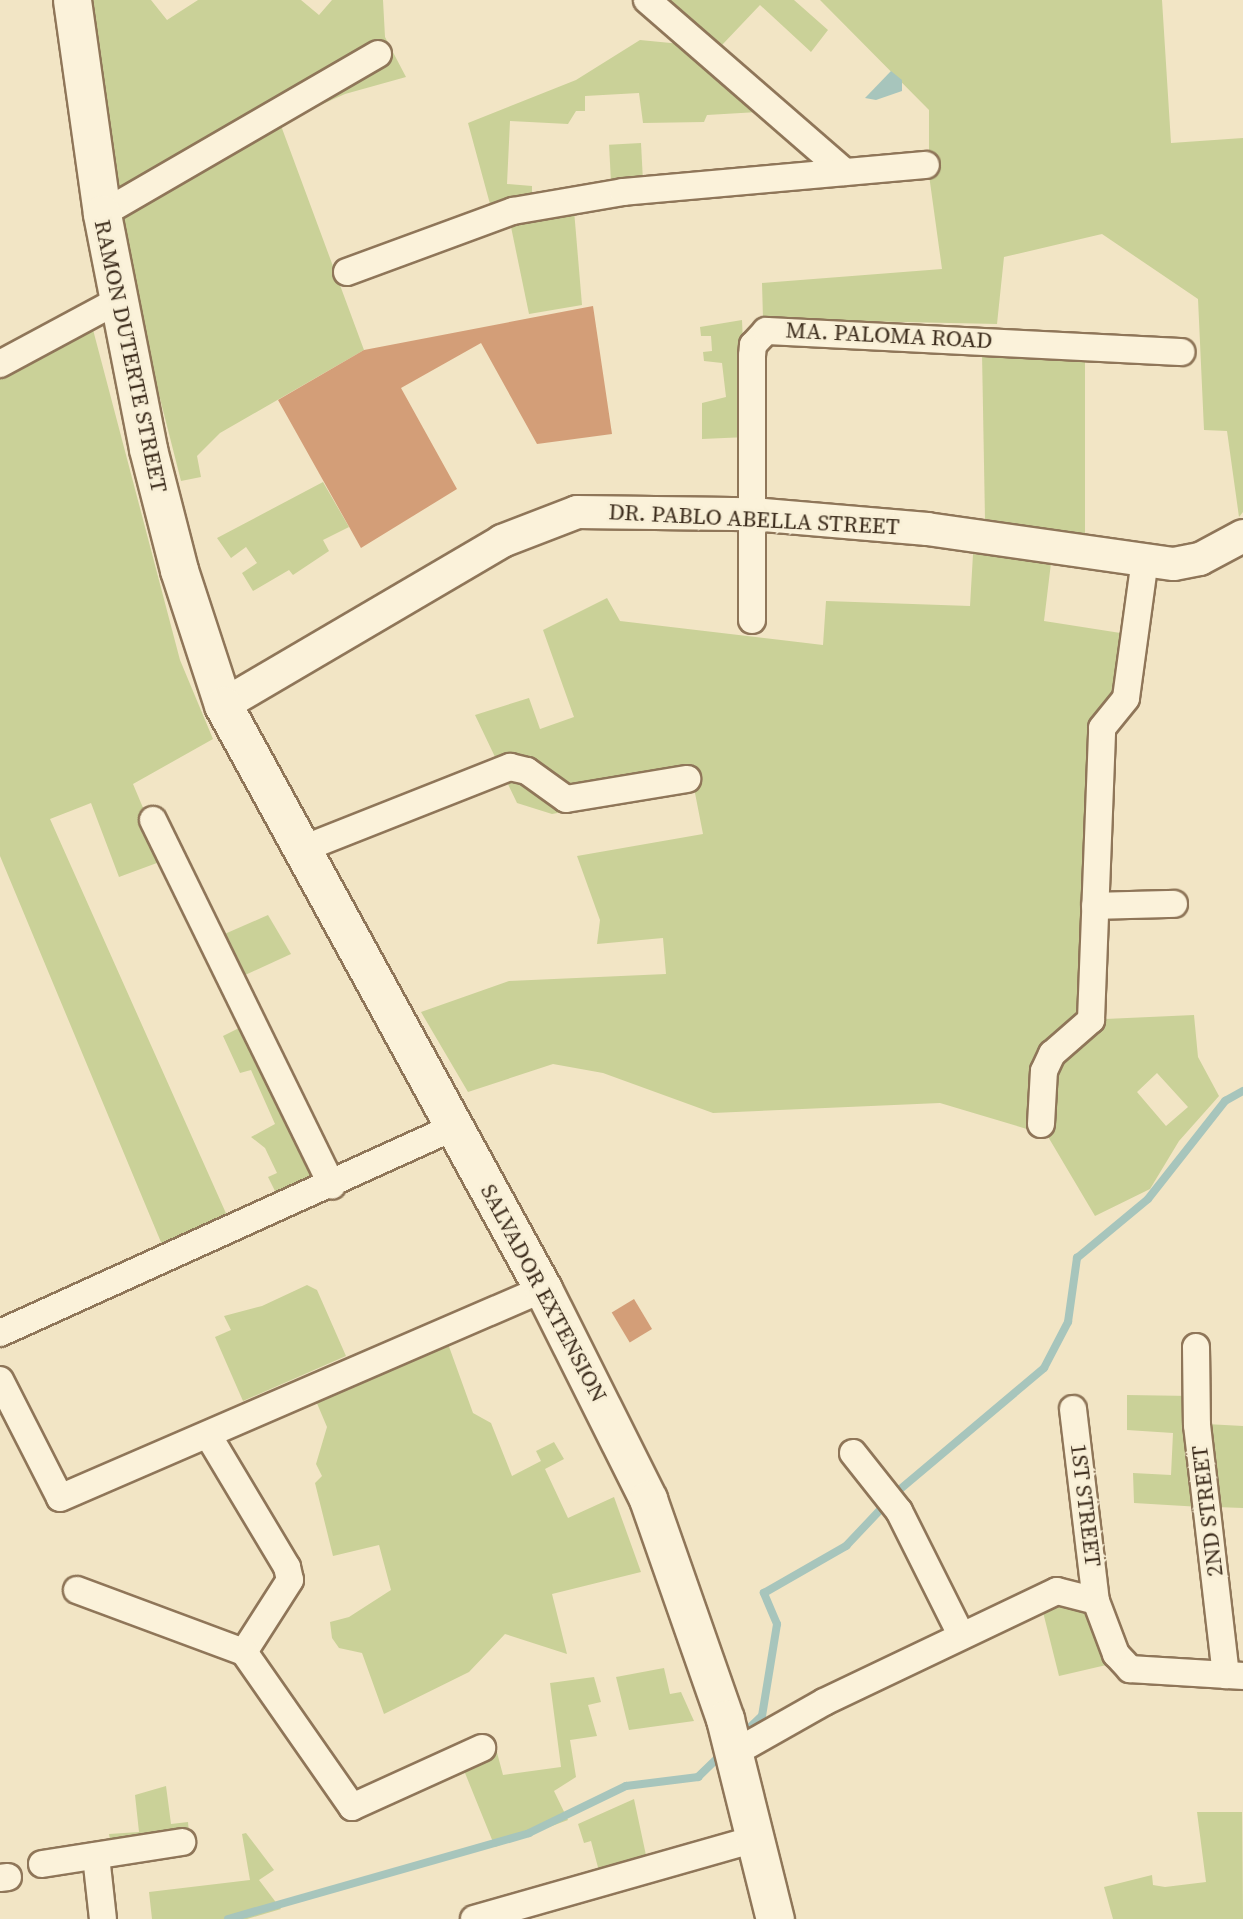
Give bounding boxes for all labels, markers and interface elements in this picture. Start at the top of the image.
street label: RAMON DUTERTE STREET [89,217,173,495]
street label: MA. PALOMA ROAD [785,316,993,354]
street label: DR. PABLO ABELLA STREET [608,498,900,540]
street label: SALVADOR EXTENSION [475,1179,613,1407]
street label: 1ST STREET [1065,1442,1107,1568]
street label: 2ND STREET [1185,1444,1229,1578]

